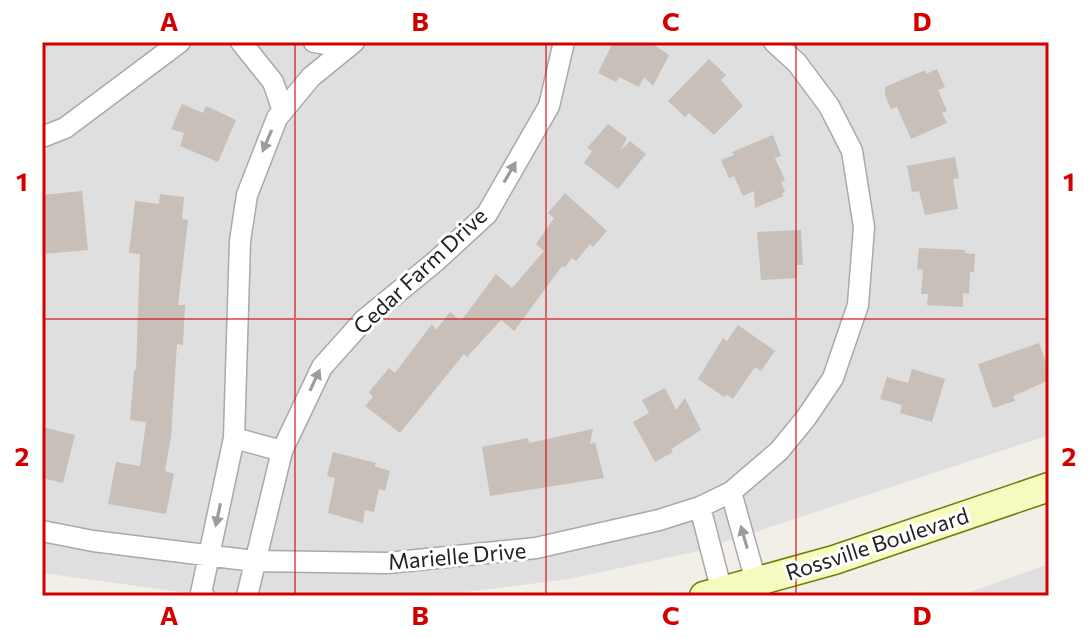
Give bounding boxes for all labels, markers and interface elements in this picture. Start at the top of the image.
text: A [160,5,179,36]
text: B [411,5,429,36]
text: C [662,5,680,36]
text: D [912,5,932,36]
one-way arrow [260,129,273,153]
one-way arrow [503,161,517,183]
text: 1 [16,165,28,196]
text: 1 [1063,165,1075,196]
street label: Cedar Farm Drive [347,202,492,339]
one-way arrow [308,368,322,392]
text: 2 [15,440,29,471]
text: 2 [1062,440,1076,471]
street label: Rossville Boulevard [782,501,972,586]
one-way arrow [211,502,224,527]
one-way arrow [737,525,749,550]
street label: Marielle Drive [387,536,527,575]
text: A [160,599,179,630]
text: B [411,599,429,630]
text: C [662,599,680,630]
text: D [912,599,932,630]

